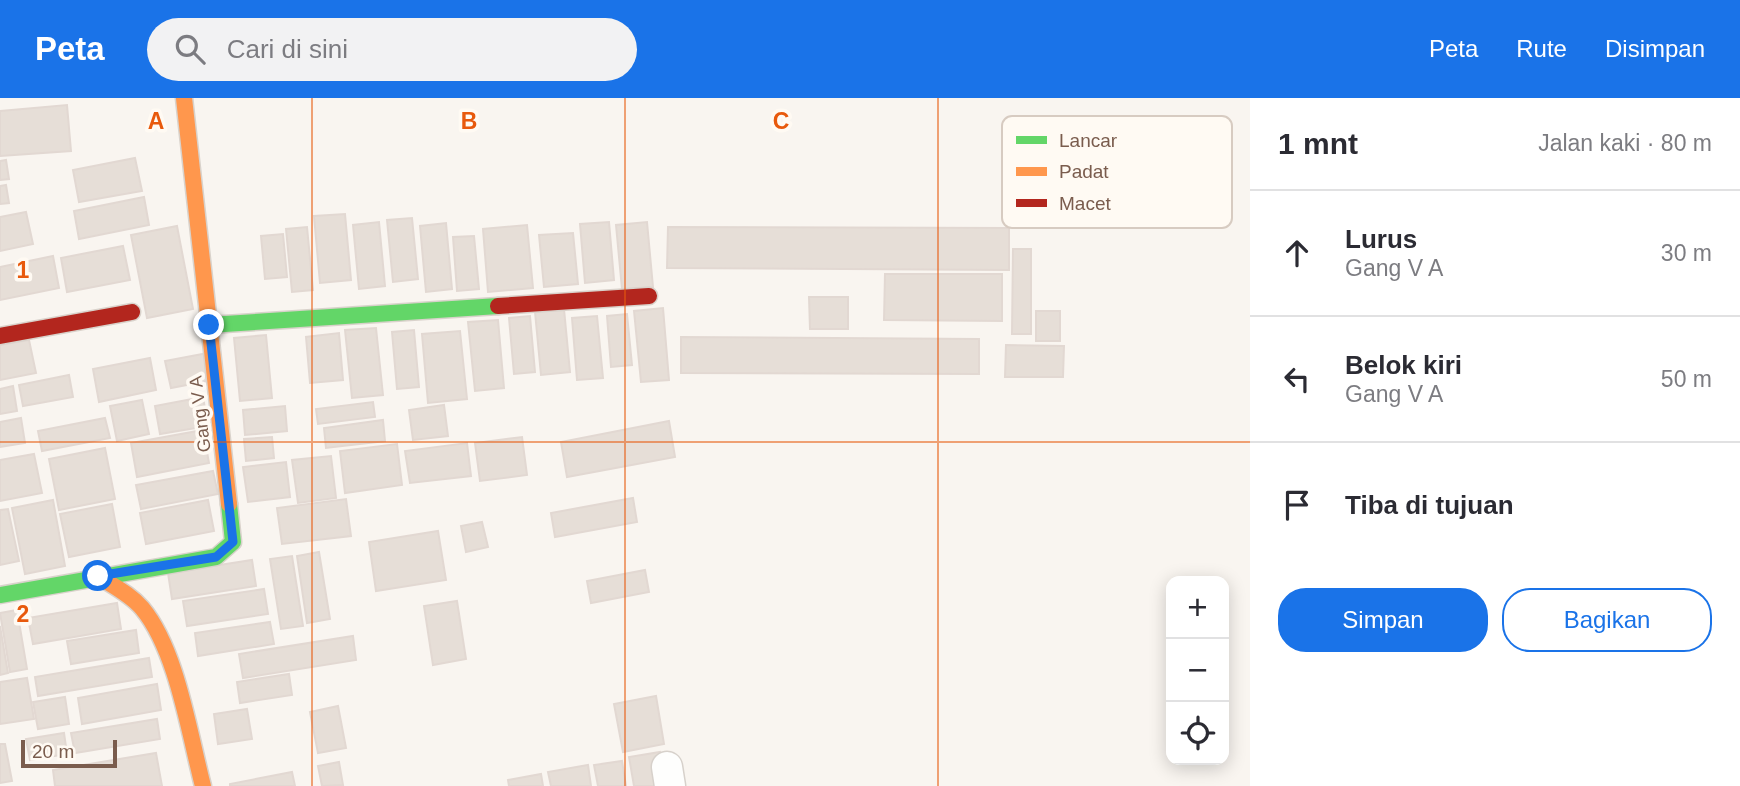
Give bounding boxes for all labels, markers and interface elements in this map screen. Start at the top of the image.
search box [147,18,637,81]
text: Peta [35,30,105,67]
icon: search [171,30,209,68]
text: Cari di sini [227,34,348,64]
text: Peta [1429,35,1478,62]
text: Rute [1516,35,1567,62]
text: Disimpan [1605,35,1705,62]
text: A [148,108,164,134]
text: B [461,108,477,134]
text: C [773,108,789,134]
legend [1002,116,1232,228]
text: 1 mnt [1278,127,1358,160]
text: Lancar [1059,130,1118,151]
text: Jalan kaki · 80 m [1538,130,1712,156]
text: Padat [1059,161,1109,182]
text: Macet [1059,193,1111,214]
text: Lurus [1345,224,1417,254]
icon: ahead [1278,234,1316,272]
text: 30 m [1661,240,1712,266]
text: Gang V A [1345,255,1443,281]
text: 1 [17,257,30,283]
route end [193,309,224,340]
text: Belok kiri [1345,350,1462,380]
icon: left [1278,360,1316,398]
text: 50 m [1661,366,1712,392]
street label: Gang V A [185,375,215,453]
text: Gang V A [1345,381,1443,407]
icon: arrive [1278,486,1316,524]
text: Tiba di tujuan [1345,490,1514,520]
route start [82,560,113,591]
map controls [1166,576,1229,765]
button: + [1166,576,1229,639]
button: Simpan [1278,588,1488,652]
button: Bagikan [1502,588,1712,652]
text: 2 [17,601,29,627]
button: − [1166,639,1229,702]
button: locate [1166,702,1229,765]
scale bar [21,737,117,769]
text: 20 m [32,741,74,762]

